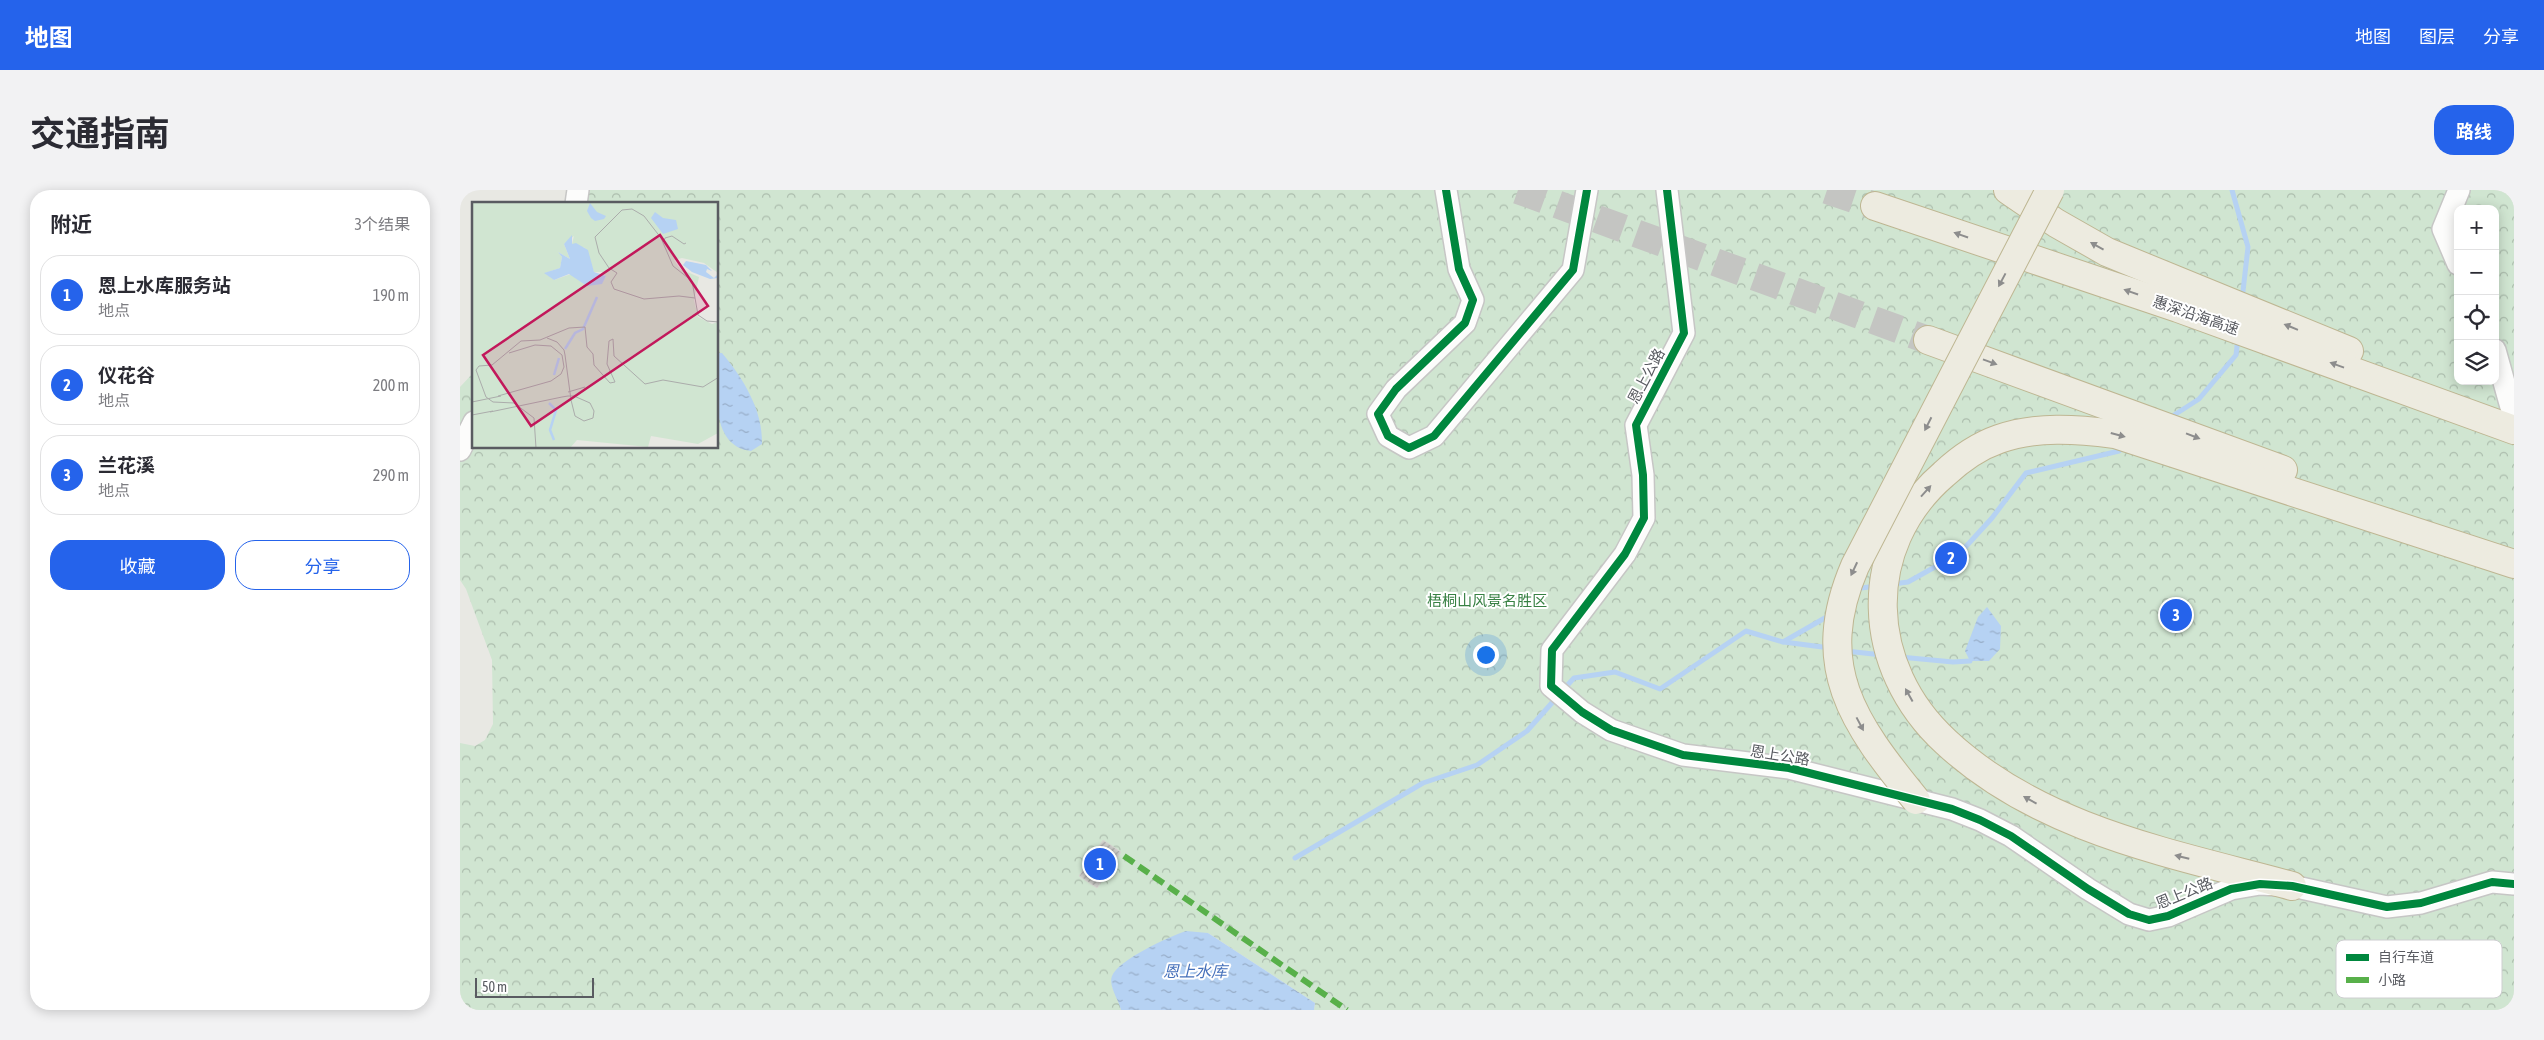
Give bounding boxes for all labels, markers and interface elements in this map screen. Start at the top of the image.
text: 地图 [25,24,73,51]
text: 地图 [2355,26,2391,47]
text: 图层 [2419,26,2455,47]
text: 分享 [2483,26,2519,47]
button: 路线 [2434,105,2514,155]
text: 交通指南 [30,113,170,153]
inset map [472,202,719,449]
map controls [2454,205,2499,385]
button: + [2454,205,2499,250]
text: 附近 [50,212,92,236]
text: 3个结果 [354,215,410,233]
one-way arrow [1953,231,1968,238]
one-way arrow [2090,242,2104,250]
button: − [2454,250,2499,295]
one-way arrow [1998,272,2006,287]
text: 恩上水库服务站 [98,274,231,296]
text: 1 [63,286,71,304]
text: 190 m [373,286,409,304]
one-way arrow [2124,288,2139,296]
street label: 惠深沿海高速 [2151,292,2241,338]
button: locate [2454,295,2499,340]
text: 地点 [98,301,130,319]
one-way arrow [2284,323,2298,331]
button: layers [2454,340,2499,385]
street label: 恩上公路 [1624,346,1668,406]
one-way arrow [1983,359,1998,366]
one-way arrow [2329,361,2344,368]
text: 仪花谷 [98,364,155,386]
text: 2 [63,376,71,394]
text: 200 m [373,376,409,394]
text: 地点 [98,391,130,409]
one-way arrow [1924,417,1932,431]
one-way arrow [2111,432,2126,440]
one-way arrow [2186,432,2201,440]
text: 兰花溪 [98,454,155,476]
text: 3 [63,466,71,484]
text: 290 m [373,466,409,484]
text: 地点 [98,481,130,499]
one-way arrow [1920,485,1932,497]
pin: 2 [1935,539,1967,577]
button: 收藏 [50,540,225,590]
button: 分享 [235,540,410,590]
one-way arrow [1850,562,1858,576]
park label: 梧桐山风景名胜区 [1427,592,1547,609]
pin: 3 [2160,596,2192,634]
your location [1473,642,1499,668]
one-way arrow [1905,688,1913,703]
one-way arrow [1856,717,1864,732]
street label: 恩上公路 [1749,742,1811,768]
one-way arrow [2023,796,2036,805]
pin: 1 [1084,845,1116,883]
one-way arrow [2174,853,2189,861]
street label: 恩上公路 [2153,874,2215,912]
legend [2336,940,2502,998]
text: 自行车道 [2378,949,2434,965]
water label: 恩上水库 [1163,962,1230,980]
text: 小路 [2378,972,2406,988]
scale bar [475,975,594,998]
text: 50 m [482,979,507,995]

